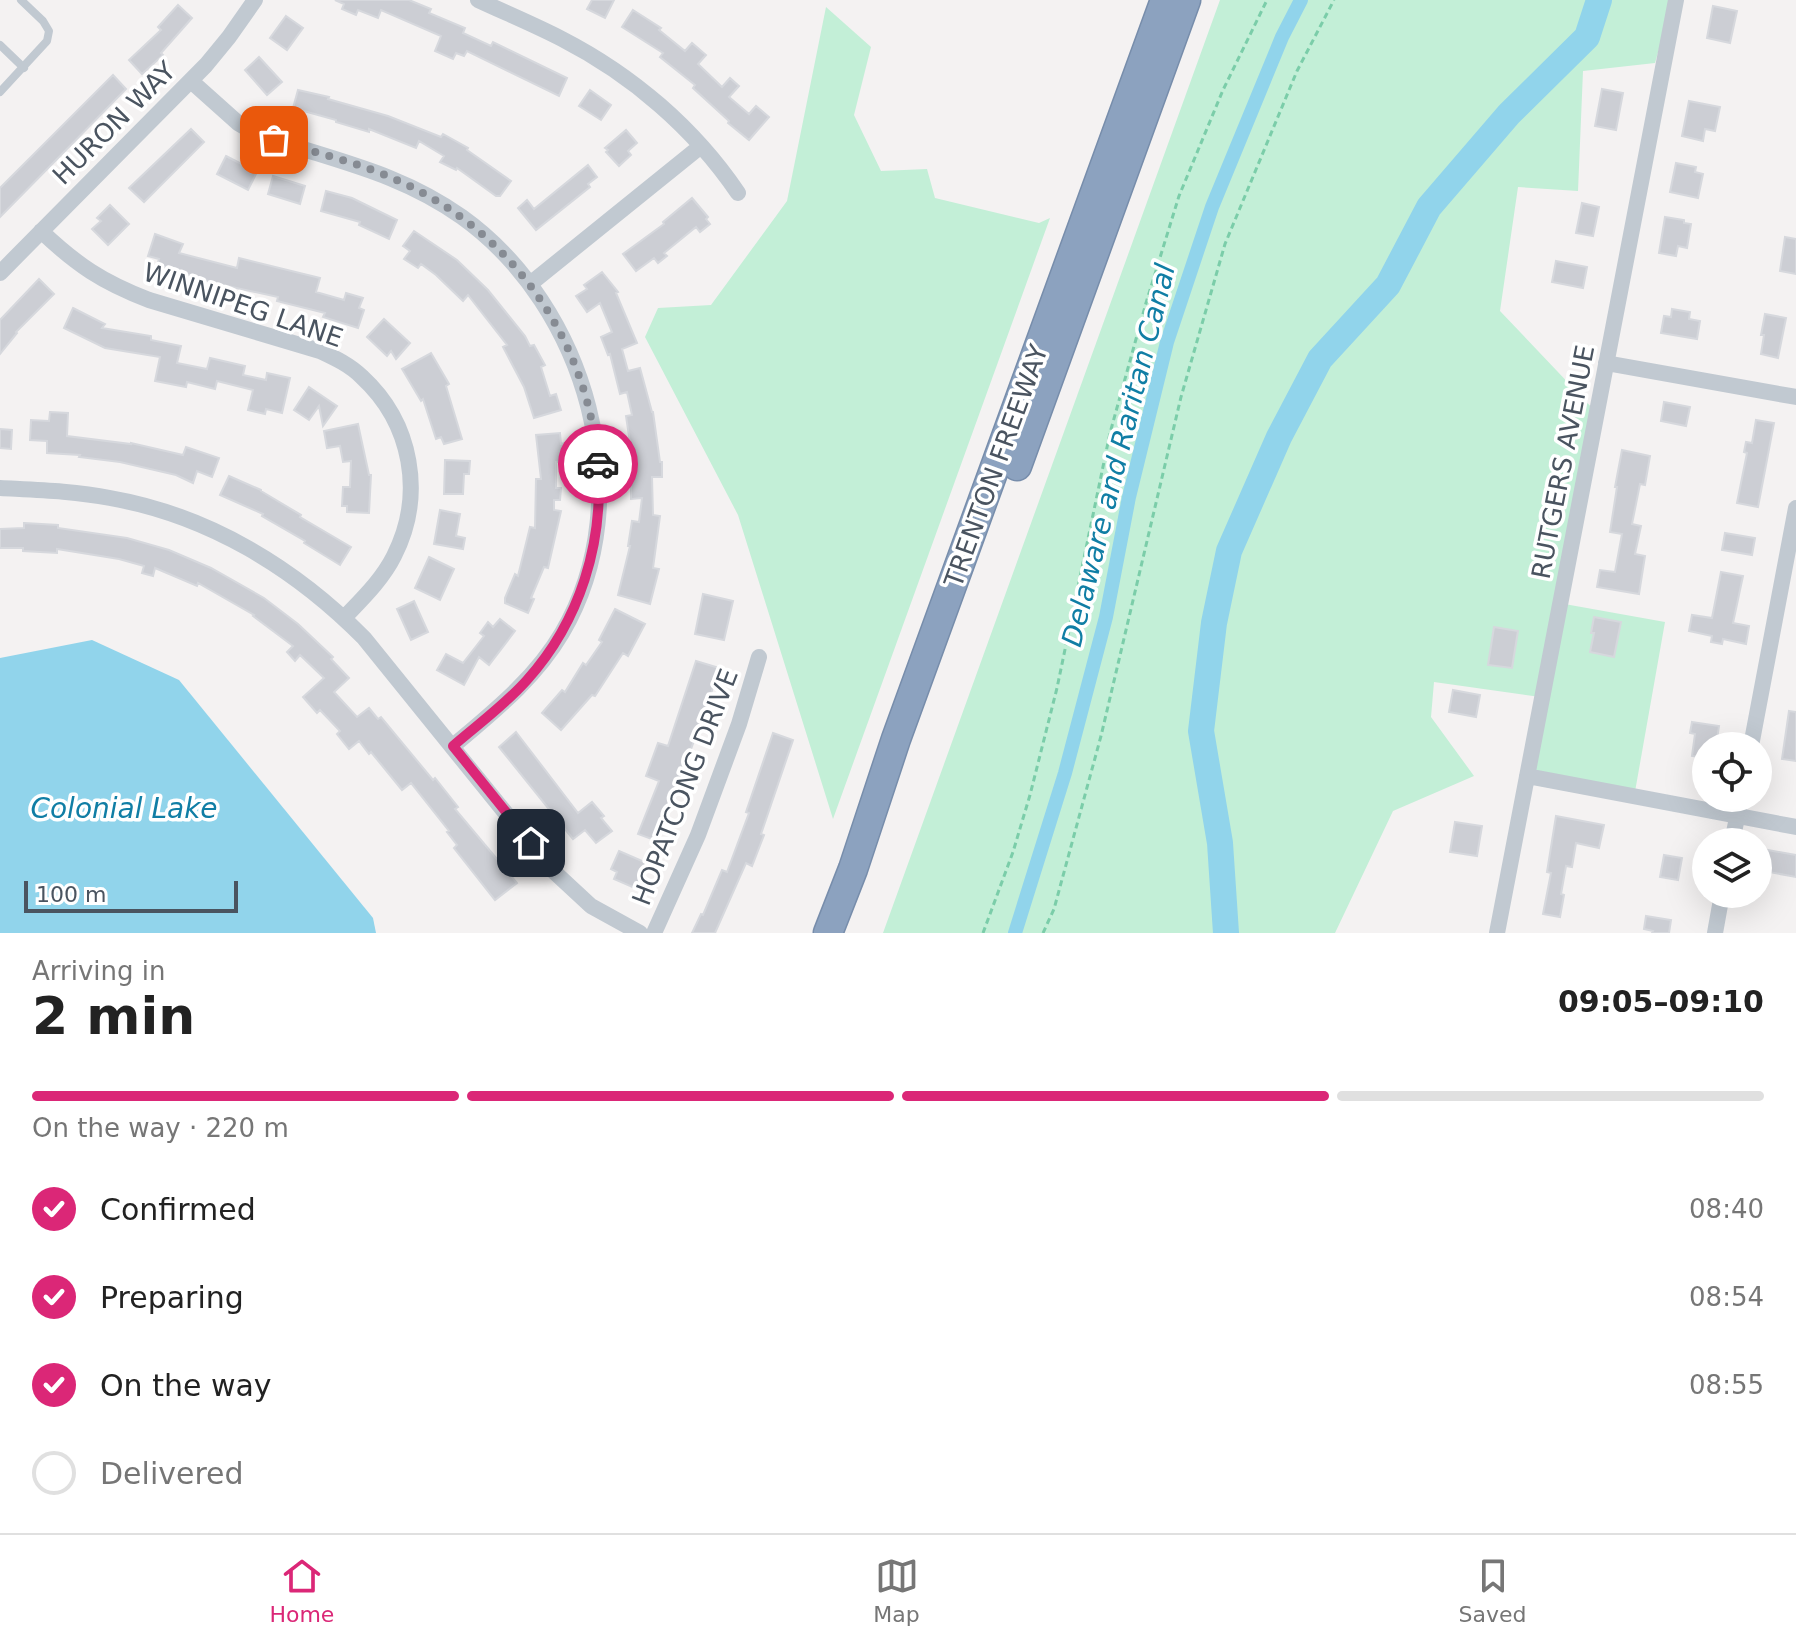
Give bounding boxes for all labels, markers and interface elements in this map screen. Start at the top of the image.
street label: HURON WAY [47,55,182,190]
pin [240,106,308,174]
icon: bag [252,118,296,162]
street label: WINNIPEG LANE [139,257,347,353]
water label: Delaware and Raritan Canal [1055,260,1182,650]
street label: TRENTON FREEWAY [938,341,1054,592]
street label: RUTGERS AVENUE [1526,343,1600,581]
courier [558,424,638,504]
icon: car [576,442,620,486]
street label: HOPATCONG DRIVE [626,665,744,909]
map controls [1692,732,1772,908]
button: locate [1692,732,1772,812]
water label: Colonial Lake [30,792,218,825]
pin [497,809,565,877]
icon: home [509,821,553,865]
button: layers [1692,828,1772,908]
scale bar [24,877,238,913]
text: 100 m [36,882,106,907]
text: Arriving in [32,956,166,986]
text: 09:05–09:10 [1558,984,1764,1019]
text: 2 min [32,986,195,1046]
text: On the way · 220 m [32,1113,289,1143]
icon: check [32,1187,76,1231]
text: Confirmed [100,1192,256,1227]
text: 08:40 [1689,1194,1764,1224]
icon: check [32,1275,76,1319]
text: Preparing [100,1280,244,1315]
text: 08:54 [1689,1282,1764,1312]
icon: check [32,1363,76,1407]
text: On the way [100,1368,272,1403]
text: 08:55 [1689,1370,1764,1400]
text: Delivered [100,1456,244,1491]
tab: Home [269,1554,334,1627]
tab: Map [873,1554,920,1627]
tab: Saved [1459,1554,1527,1627]

